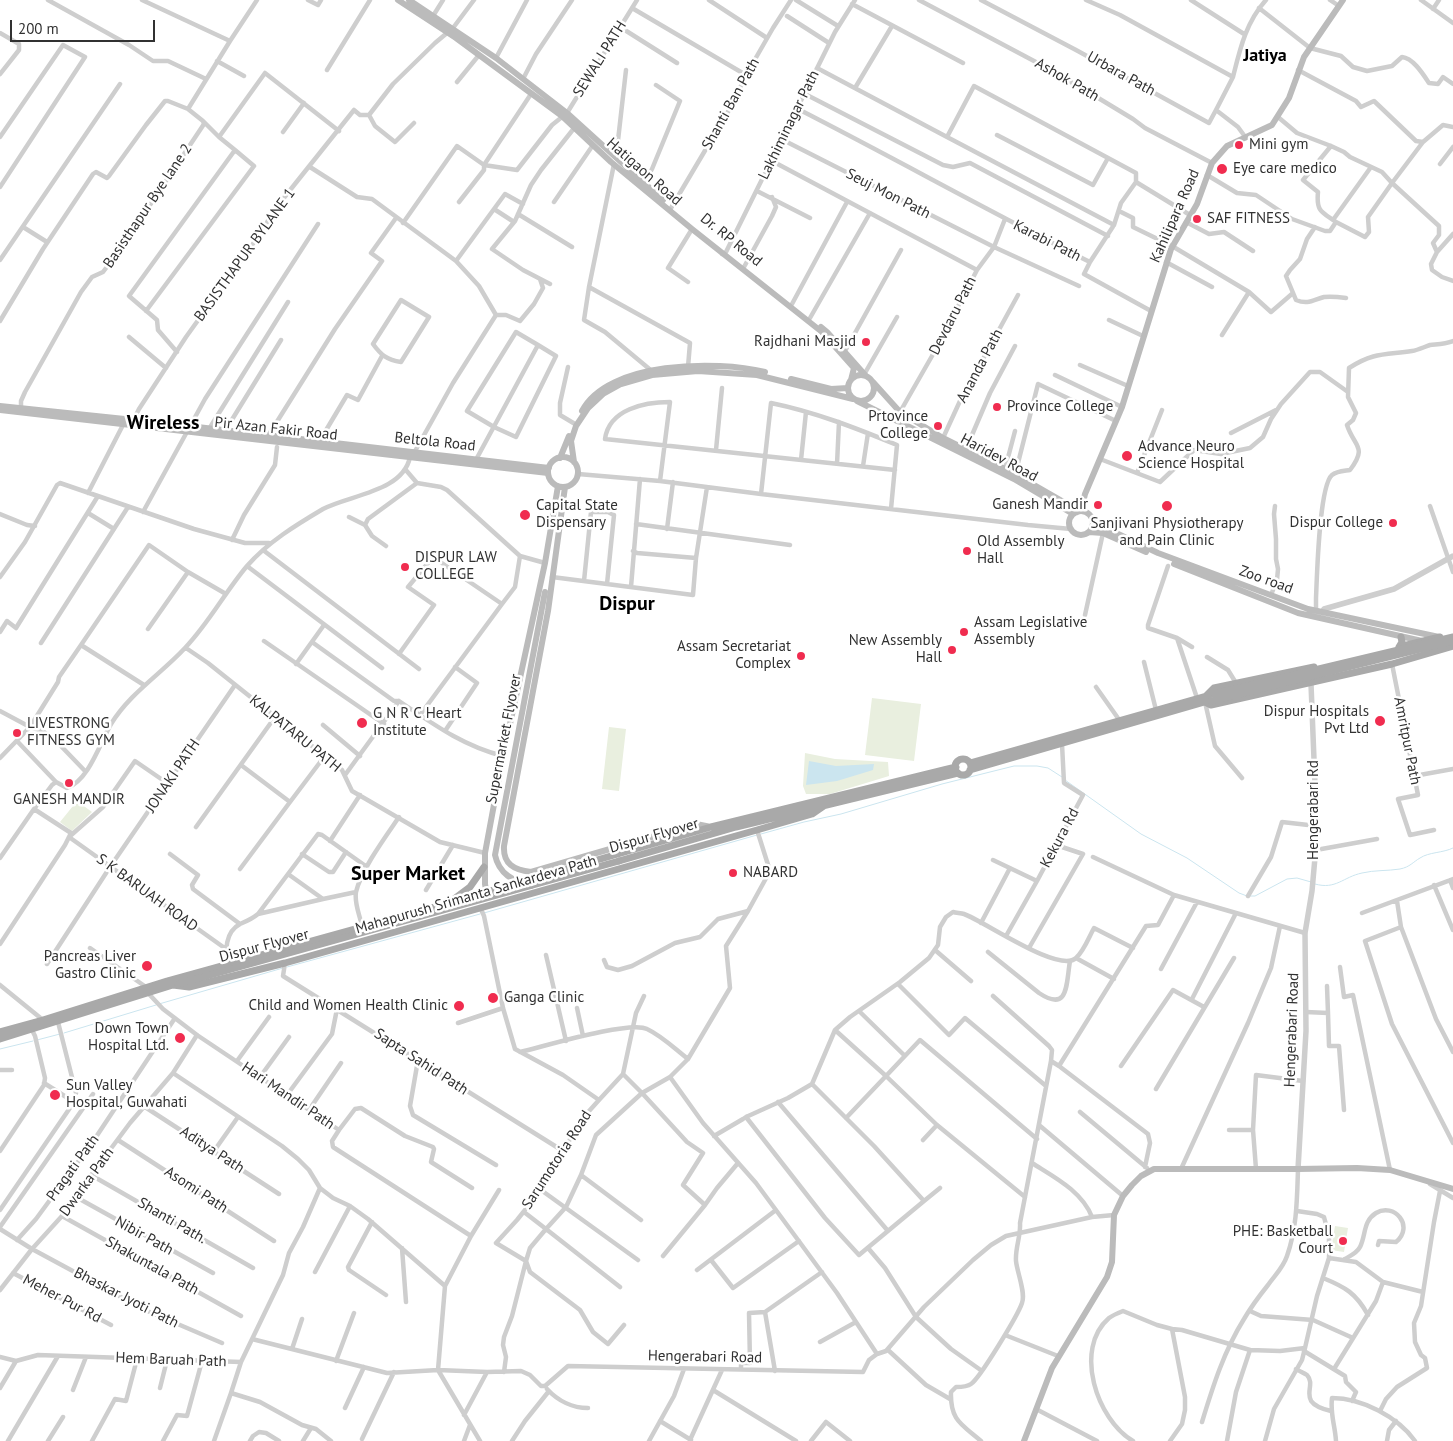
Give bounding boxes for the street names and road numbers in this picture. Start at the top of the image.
street label: SEWALI PATH [569,18,631,100]
street label: Urbara Path [1084,48,1158,100]
street label: Ashok Path [1032,54,1102,106]
street label: Shanti Ban Path [698,55,764,153]
street label: Lakhiminagar Path [755,67,823,183]
street label: Hatigaon Road [603,134,685,210]
street label: Basisthapur Bye lane 2 [100,140,196,272]
street label: Seuj Mon Path [843,165,933,223]
street label: Kahilipara Road [1146,166,1204,266]
street label: BASISTHAPUR BYLANE 1 [191,185,299,325]
street label: Dr. RP Road [696,210,766,270]
street label: Karabi Path [1010,216,1084,266]
street label: Devdaru Path [926,274,980,358]
street label: Ananda Path [953,326,1007,406]
street label: Pir Azan Fakir Road [214,414,338,444]
street label: Beltola Road [394,429,476,455]
street label: Haridev Road [957,430,1041,486]
street label: Zoo road [1237,562,1295,598]
street label: Supermarket Flyover [483,673,525,805]
street label: KALPATARU PATH [245,691,345,777]
street label: Amritpur Path [1390,696,1424,786]
street label: JONAKI PATH [142,736,204,816]
street label: Hengerabari Rd [1305,760,1323,860]
street label: Kekura Rd [1037,805,1083,871]
street label: Dispur Flyover [607,815,701,857]
street label: S K BARUAH ROAD [93,850,201,936]
street label: Mahapurush Srimanta Sankardeva Path [353,852,599,938]
street label: Dispur Flyover [217,925,311,967]
street label: Hengerabari Road [1281,972,1303,1088]
street label: Sapta Sahid Path [371,1025,471,1099]
street label: Hari Mandir Path [238,1058,338,1134]
street label: Sarumotoria Road [518,1107,596,1213]
street label: Aditya Path [176,1123,248,1177]
street label: Pragati Path [43,1131,103,1205]
street label: Dwarka Path [56,1144,118,1220]
street label: Asomi Path [161,1163,231,1217]
street label: Shanti Path. [134,1194,210,1248]
street label: Nibir Path [112,1213,176,1259]
street label: Shakuntala Path [102,1233,202,1299]
street label: Bhaskar Jyoti Path [71,1264,181,1332]
street label: Meher Pur Rd [20,1271,104,1327]
street label: Hengerabari Road [648,1347,762,1367]
street label: Hem Baruah Path [115,1349,227,1371]

